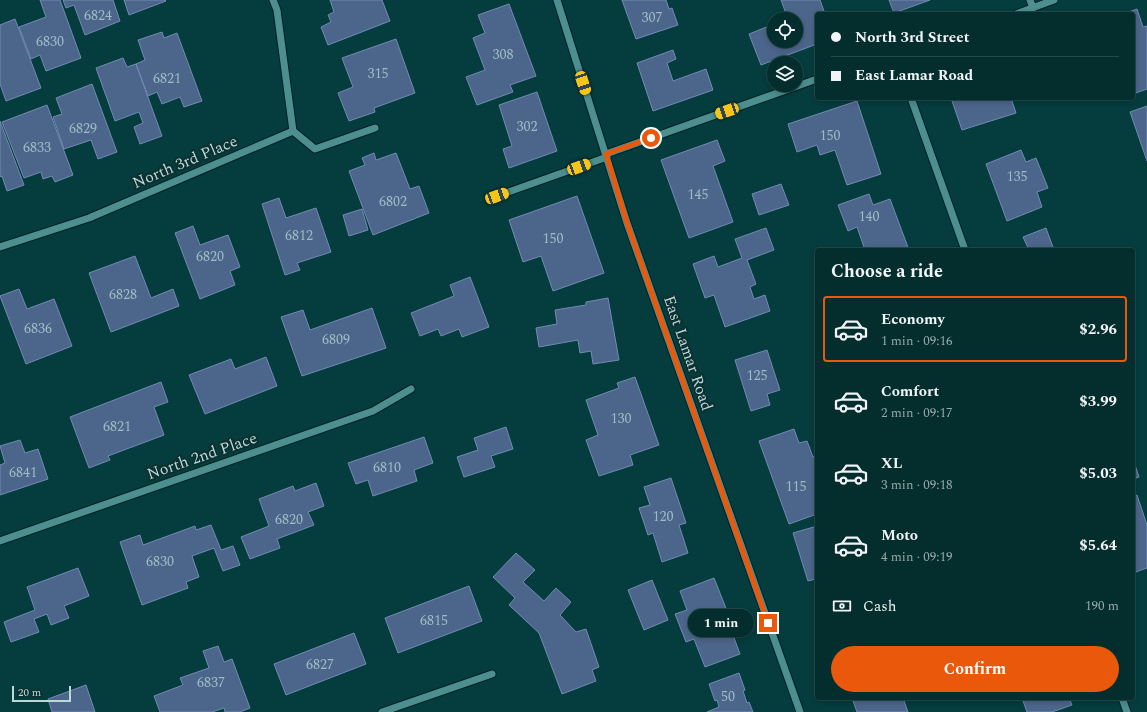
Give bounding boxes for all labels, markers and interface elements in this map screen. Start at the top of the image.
house number: 6824 [84,5,112,26]
house number: 307 [642,7,663,28]
map controls [767,12,803,92]
button: locate [767,12,803,48]
text: North 3rd Street [855,26,970,49]
house number: 6830 [36,31,64,52]
house number: 308 [493,44,514,65]
button: layers [767,56,803,92]
house number: 315 [368,63,389,84]
text: East Lamar Road [855,64,973,87]
house number: 6821 [153,68,181,89]
car [574,70,592,96]
car [714,101,740,121]
house number: 302 [517,116,538,137]
house number: 6829 [69,118,97,139]
house number: 150 [820,125,841,146]
street label: North 3rd Place [129,129,241,195]
route start [642,129,660,147]
house number: 6833 [23,137,51,158]
car [566,157,592,177]
house number: 135 [1007,166,1028,187]
house number: 145 [688,184,709,205]
car [484,186,510,206]
house number: 6802 [379,191,407,212]
house number: 140 [859,206,880,227]
house number: 6812 [285,225,313,246]
house number: 150 [543,228,564,249]
house number: 6820 [196,246,224,267]
text: Choose a ride [831,258,943,285]
house number: 6828 [109,284,137,305]
street label: East Lamar Road [657,292,719,414]
text: Economy [881,308,945,331]
icon: car [833,311,869,347]
house number: 6836 [24,318,52,339]
text: $2.96 [1079,318,1117,341]
house number: 6809 [322,329,350,350]
text: 1 min · 09:16 [881,331,953,351]
house number: 125 [747,365,768,386]
text: Comfort [881,380,939,403]
icon: car [833,383,869,419]
text: $3.99 [1079,390,1117,413]
text: 2 min · 09:17 [881,403,953,423]
house number: 130 [611,408,632,429]
house number: 6821 [103,416,131,437]
street label: North 2nd Place [144,426,260,486]
text: XL [881,452,902,475]
icon: car [833,455,869,491]
house number: 6810 [373,457,401,478]
house number: 6841 [9,462,37,483]
text: $5.03 [1079,462,1117,485]
text: 3 min · 09:18 [881,475,953,495]
house number: 115 [786,476,807,497]
house number: 120 [653,506,674,527]
house number: 6820 [275,509,303,530]
text: Moto [881,524,918,547]
icon: car [833,527,869,563]
text: $5.64 [1079,534,1117,557]
text: 4 min · 09:19 [881,547,953,567]
house number: 6830 [146,551,174,572]
icon: cash [831,595,853,617]
text: Cash [863,595,896,618]
text: 190 m [1085,596,1119,616]
callout: 1 min [688,609,754,637]
house number: 6815 [420,610,448,631]
text: 1 min [704,613,738,633]
route end [759,614,777,632]
button: Confirm [831,646,1119,692]
house number: 6827 [306,654,334,675]
house number: 6837 [197,672,225,693]
scale bar [12,684,71,703]
text: 20 m [18,684,41,701]
house number: 50 [721,686,735,707]

